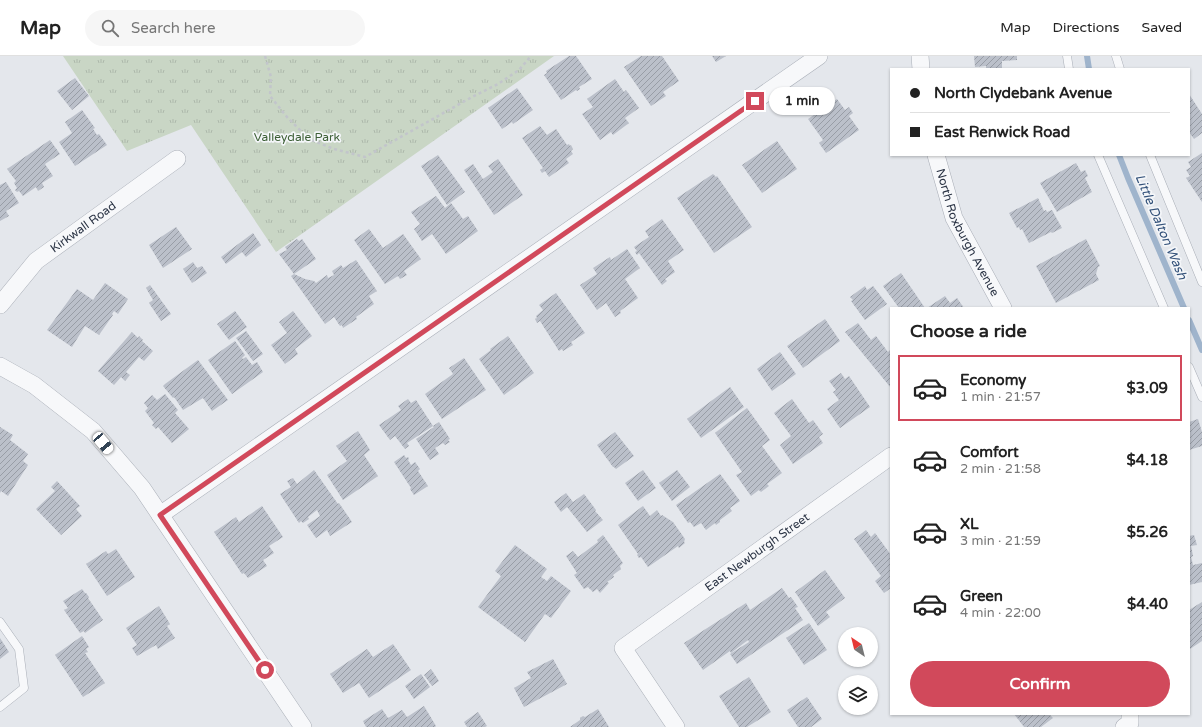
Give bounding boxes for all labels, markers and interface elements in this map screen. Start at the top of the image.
search box [85,10,365,46]
text: Map [20,17,61,39]
icon: search [99,17,121,39]
text: Search here [131,19,215,37]
text: Map [1000,19,1031,36]
text: Directions [1053,19,1120,36]
text: Saved [1142,19,1182,36]
text: North Clydebank Avenue [934,84,1112,102]
callout: 1 min [769,87,835,115]
route end [746,92,764,110]
text: 1 min [785,93,819,109]
text: East Renwick Road [934,123,1070,141]
park label: Valleydale Park [254,130,341,144]
street label: North Roxburgh Avenue [933,167,1002,299]
water label: Little Dalton Wash [1132,172,1191,283]
street label: Kirkwall Road [48,198,119,255]
text: Choose a ride [910,320,1027,342]
icon: car [912,370,948,406]
text: Economy [960,371,1026,389]
text: $3.09 [1127,379,1168,397]
text: 1 min · 21:57 [960,389,1041,405]
car [91,430,115,456]
icon: car [912,442,948,478]
text: Comfort [960,443,1019,461]
text: $4.18 [1127,451,1168,469]
text: 2 min · 21:58 [960,461,1041,477]
street label: East Newburgh Street [702,510,812,594]
icon: car [912,514,948,550]
text: XL [960,515,979,533]
text: $5.26 [1127,523,1168,541]
text: 3 min · 21:59 [960,533,1041,549]
icon: car [912,586,948,622]
text: Green [960,587,1003,605]
text: $4.40 [1127,595,1168,613]
text: 4 min · 22:00 [960,605,1041,621]
north arrow [838,627,878,667]
map controls [838,627,878,715]
route start [256,661,274,679]
button: Confirm [910,661,1170,707]
button: layers [838,675,878,715]

